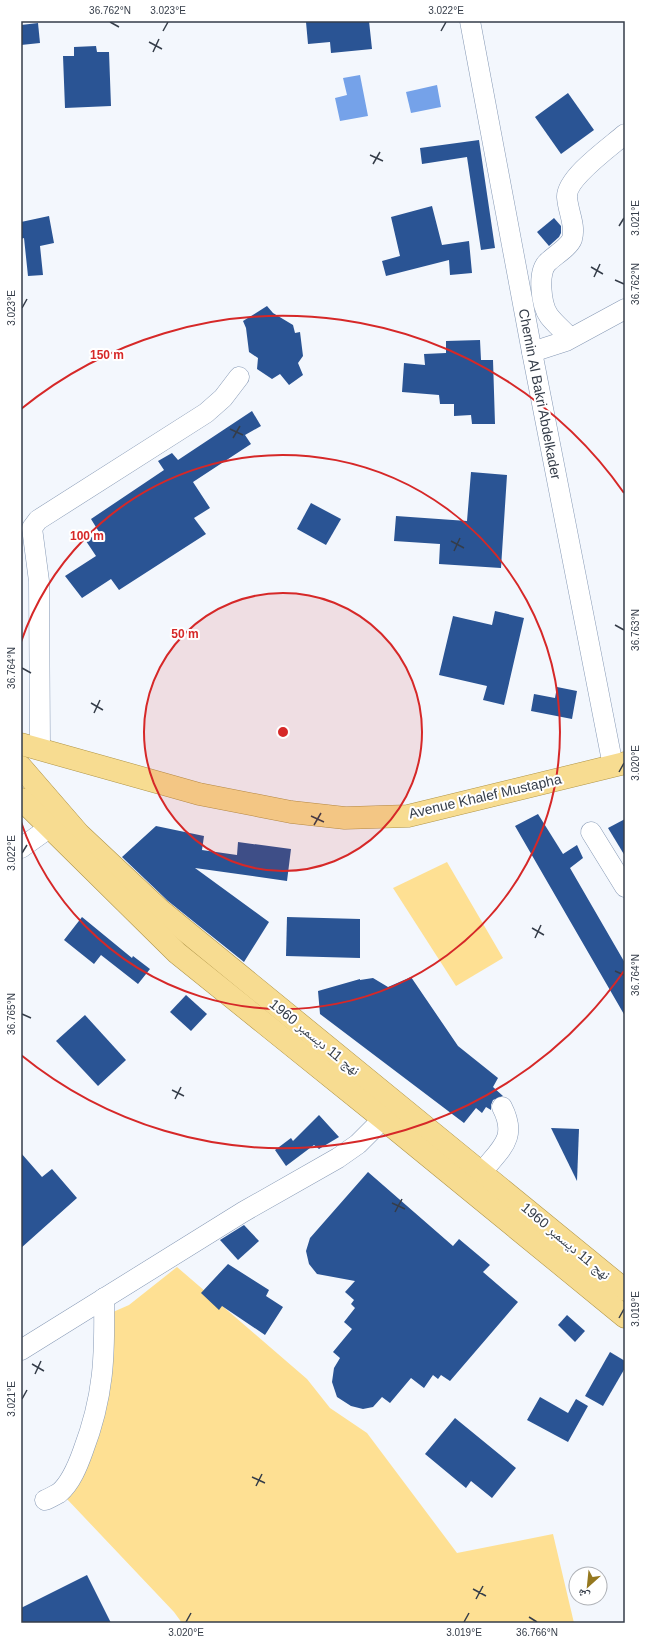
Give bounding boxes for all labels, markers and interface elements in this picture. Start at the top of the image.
text: 36.762°N [89,5,131,16]
text: 3.023°E [150,5,186,16]
text: 3.022°E [428,5,464,16]
text: 3.021°E [630,200,641,236]
text: 36.762°N [630,263,641,305]
text: 3.023°E [6,290,17,326]
street label: Chemin Al Bakri Abdelkader [516,307,564,481]
text: 150 m [90,348,124,362]
text: 100 m [70,529,104,543]
text: 36.763°N [630,609,641,651]
text: 50 m [171,627,199,641]
text: 36.764°N [6,647,17,689]
centre of rings [276,725,290,739]
text: 3.020°E [630,745,641,781]
street label: Avenue Khalef Mustapha [407,771,563,821]
text: 3.022°E [6,835,17,871]
text: 36.764°N [630,954,641,996]
text: 36.765°N [6,993,17,1035]
street label: نهج 11 ديسمبر 1960 [265,996,363,1080]
street label: نهج 11 ديسمبر 1960 [517,1199,614,1285]
text: 3.019°E [630,1291,641,1327]
text: 3.021°E [6,1381,17,1417]
north arrow [568,1566,608,1606]
text: ش [575,1585,592,1603]
text: 3.020°E [168,1627,204,1638]
text: 3.019°E [446,1627,482,1638]
text: 36.766°N [516,1627,558,1638]

